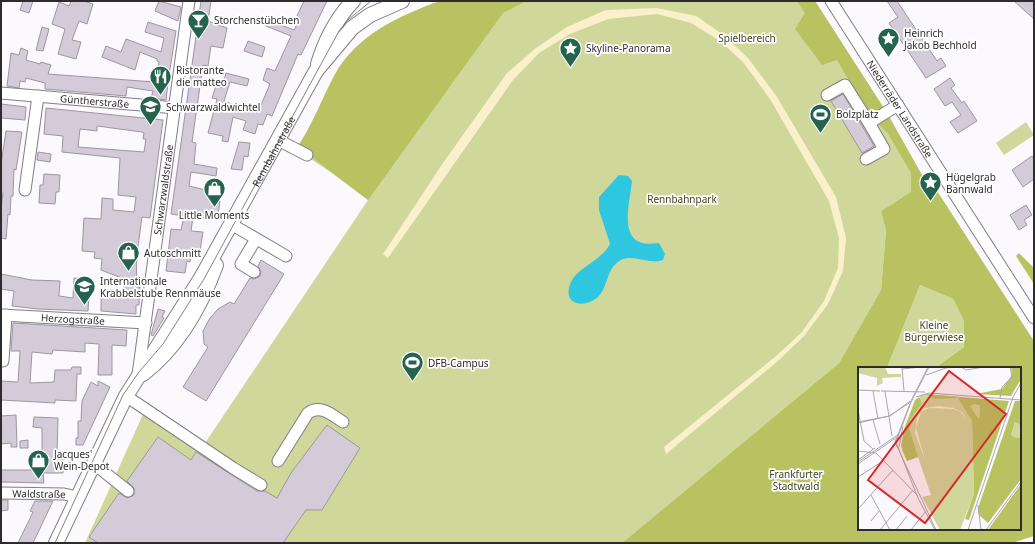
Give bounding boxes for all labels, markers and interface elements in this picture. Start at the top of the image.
bar icon: Storchenstübchen [186,7,212,40]
place label: Storchenstübchen [214,13,299,27]
place icon: Heinrich Jakob Bechhold [876,26,902,59]
place label: Heinrich Jakob Bechhold [903,26,977,52]
park label: Spielbereich [718,31,776,45]
place icon: Skyline-Panorama [557,35,583,68]
place label: Skyline-Panorama [586,41,671,55]
street label: Niederräder Landstraße [864,57,937,160]
restaurant icon: Ristorante die matteo [148,63,174,96]
place label: Ristorante die matteo [176,63,227,89]
street label: Güntherstraße [60,91,130,111]
school or university icon: Schwarzwaldwichtel [137,94,163,127]
place label: Schwarzwaldwichtel [166,100,260,114]
sports icon: Bolzplatz [807,101,833,134]
place label: Bolzplatz [836,107,879,121]
street label: Rennbahnstraße [249,113,299,189]
street label: Schwarzwaldstraße [150,143,176,236]
place icon: Hügelgrab Bannwald [918,170,944,203]
place label: Hügelgrab Bannwald [946,170,996,196]
shop icon: Little Moments [201,176,227,209]
park label: Rennbahnpark [647,192,717,206]
place label: Little Moments [179,208,249,222]
shop icon: Autoschmitt [116,240,142,273]
place label: Autoschmitt [144,246,202,260]
school or university icon: Internationale Krabbelstube Rennmäuse [71,274,97,307]
place label: Internationale Krabbelstube Rennmäuse [100,274,221,300]
street label: Herzogstraße [41,310,106,328]
park label: Kleine Bürgerwiese [904,318,964,344]
sports icon: DFB-Campus [400,350,426,383]
place label: DFB-Campus [428,356,489,370]
inset map [858,367,1021,530]
shop icon: Jacques' Wein-Depot [26,447,52,480]
place label: Jacques' Wein-Depot [53,447,110,473]
park label: Frankfurter Stadtwald [769,467,823,493]
street label: Waldstraße [12,486,66,501]

